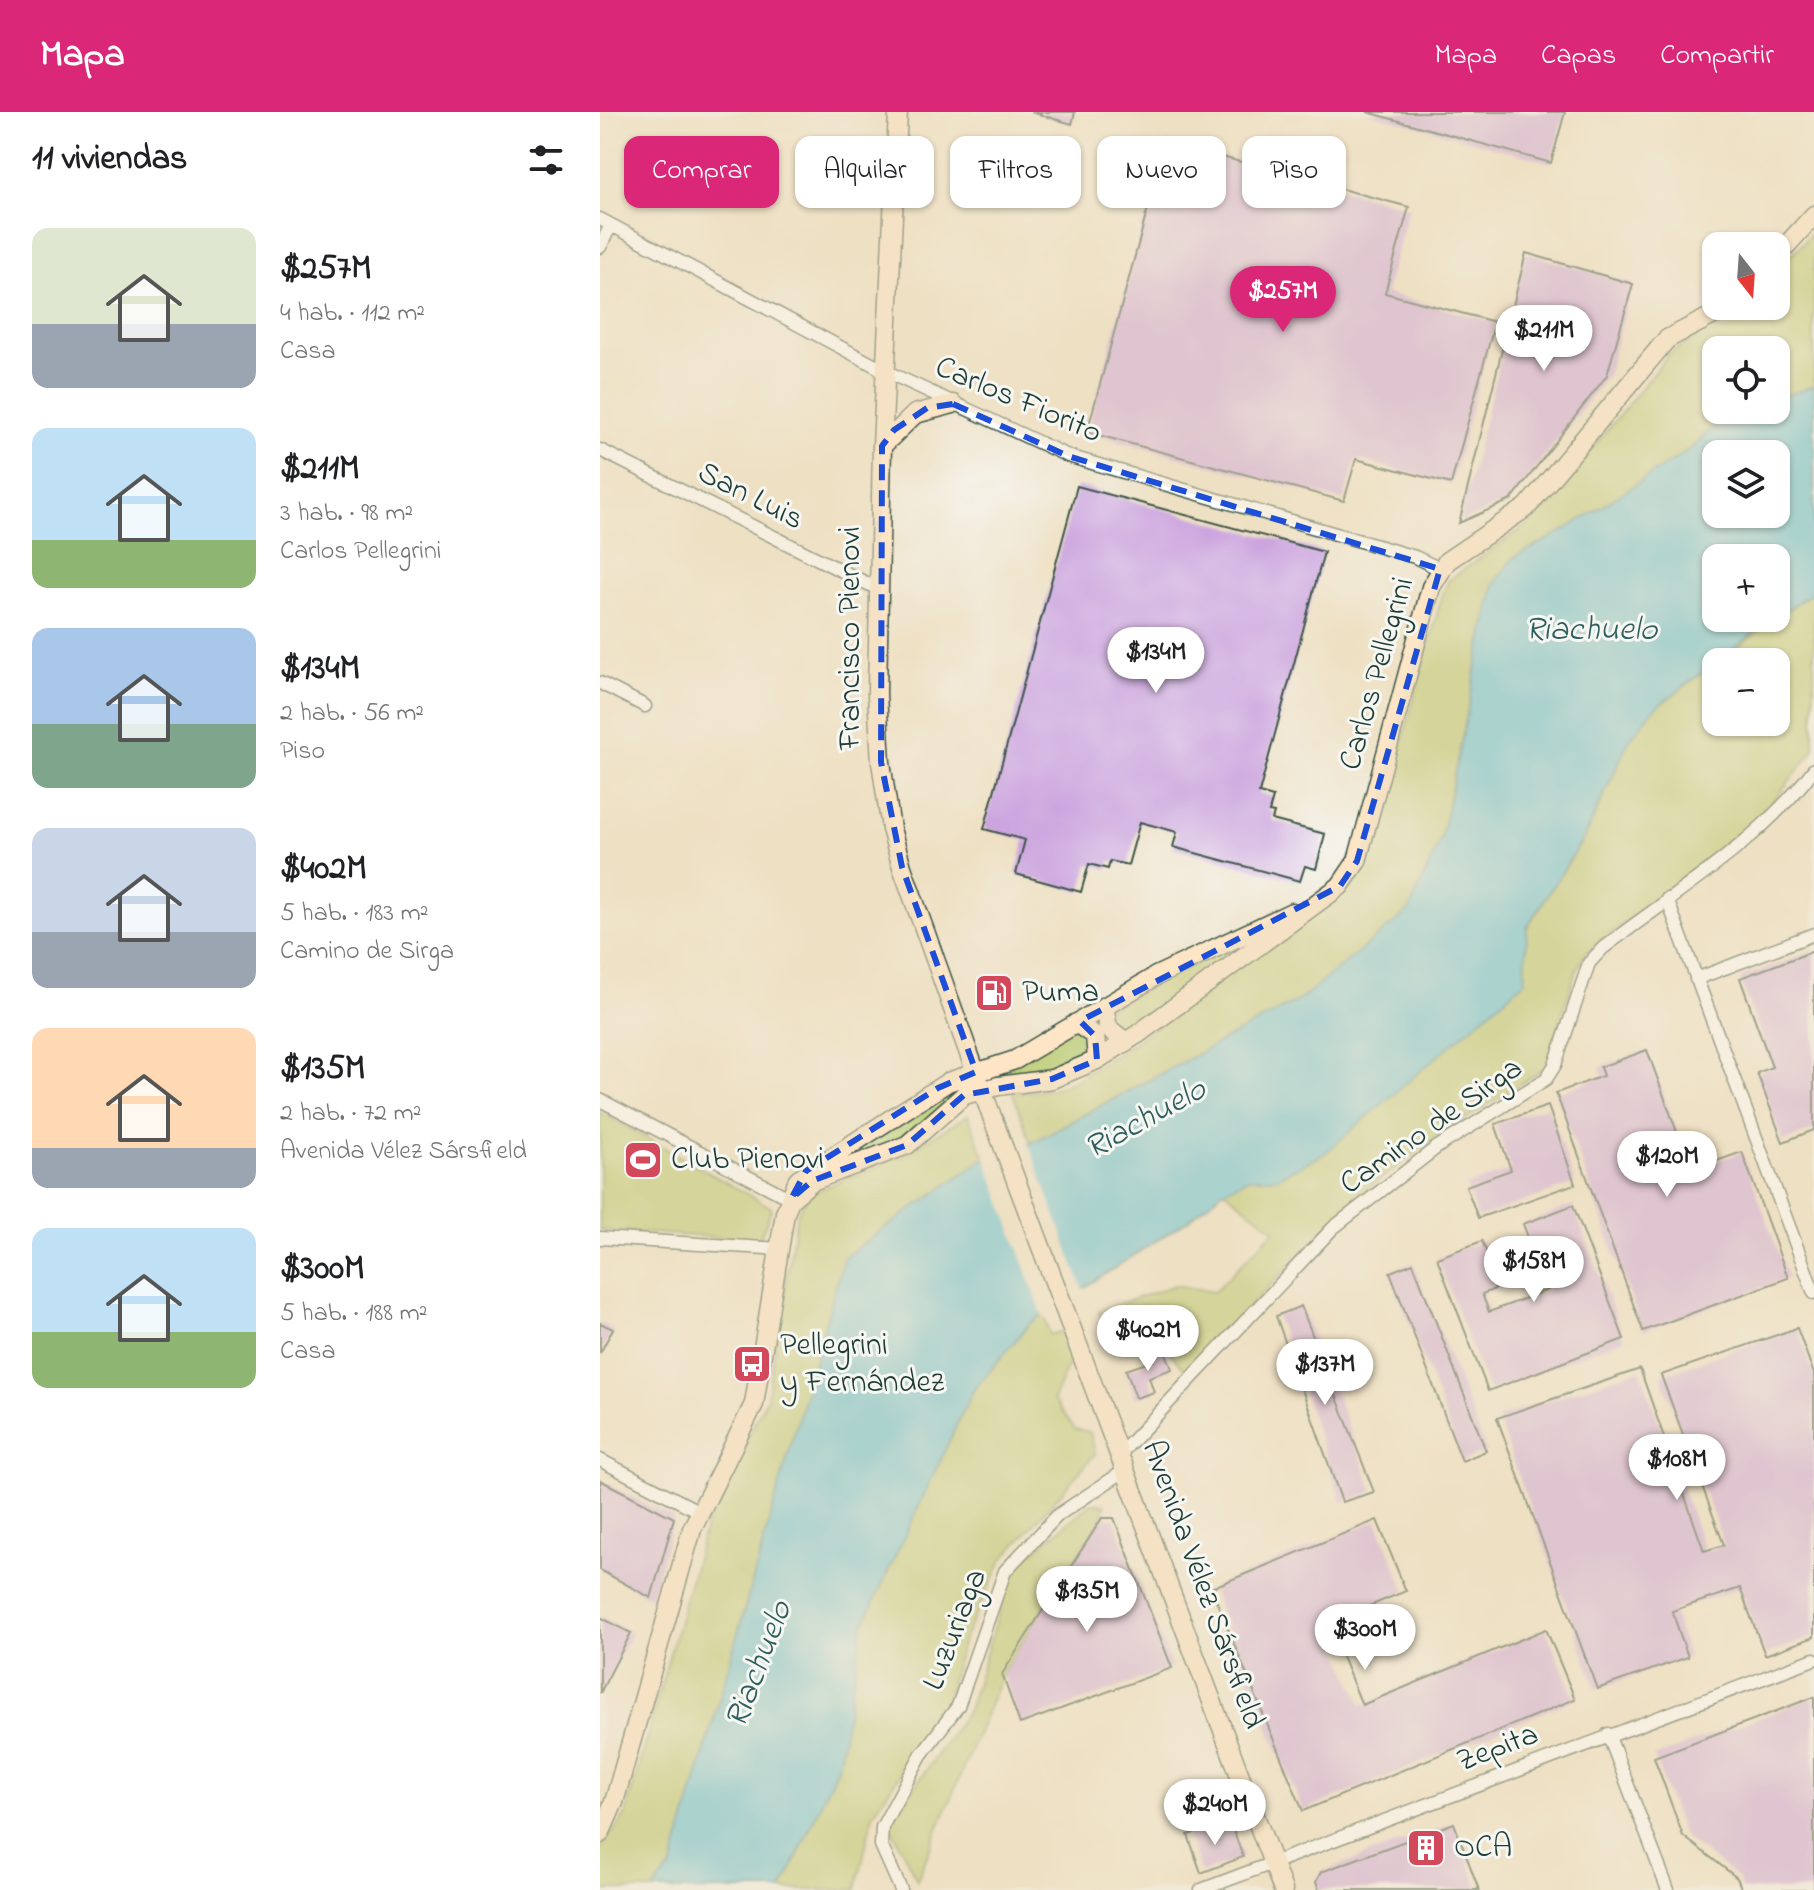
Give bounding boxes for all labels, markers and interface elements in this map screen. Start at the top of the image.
text: Mapa [40,28,125,84]
text: Mapa [1435,36,1497,77]
text: Capas [1541,36,1616,77]
text: Compartir [1660,36,1774,77]
text: 11 viviendas [32,135,187,185]
chip: Comprar [624,136,779,208]
chip: Alquilar [795,136,934,208]
chip: Filtros [950,136,1081,208]
chip: Nuevo [1097,136,1226,208]
chip: Piso [1242,136,1346,208]
icon: filters [524,138,568,182]
north arrow [1702,232,1790,320]
map controls [1702,232,1790,736]
text: $257M [280,245,372,295]
icon: home [96,260,192,356]
pin: $257M [1227,266,1339,334]
text: $257M [1248,273,1318,311]
text: 4 hab. · 112 m² [280,295,425,333]
pin: $211M [1488,305,1600,373]
text: $211M [1514,312,1574,350]
text: Casa [280,333,336,371]
button: locate [1702,336,1790,424]
street label: Carlos Fiorito [927,345,1109,457]
button: layers [1702,440,1790,528]
text: $211M [280,445,360,495]
street label: San Luis [689,450,811,544]
icon: home [96,460,192,556]
text: 3 hab. · 98 m² [280,495,413,533]
street label: Francisco Pienovi [828,526,875,751]
text: Carlos Pellegrini [280,533,441,571]
button: + [1702,544,1790,632]
street label: Carlos Pellegrini [1328,572,1428,776]
water label: Riachuelo [1525,606,1659,656]
pin: $134M [1100,627,1212,695]
text: $134M [1125,634,1187,672]
text: $134M [280,645,360,695]
button: − [1702,648,1790,736]
icon: home [96,660,192,756]
text: 2 hab. · 56 m² [280,695,424,733]
text: Piso [280,733,325,771]
text: $402M [280,845,367,895]
icon: home [96,860,192,956]
text: 5 hab. · 183 m² [280,895,429,933]
text: Camino de Sirga [280,933,454,971]
place label: Puma [1022,970,1099,1017]
fuel station icon: Puma [973,972,1015,1014]
text: $135M [280,1045,366,1095]
street label: Camino de Sirga [1331,1046,1533,1208]
icon: home [96,1060,192,1156]
water label: Riachuelo [1076,1065,1217,1174]
text: 2 hab. · 72 m² [280,1095,421,1133]
pin: $120M [1611,1131,1723,1199]
text: Avenida Vélez Sársfield [280,1133,527,1171]
place label: Club Pienovi [671,1137,824,1184]
text: $120M [1635,1138,1699,1176]
sports icon: Club Pienovi [622,1139,664,1181]
pin: $158M [1478,1236,1590,1304]
text: $158M [1502,1243,1566,1281]
text: $300M [280,1245,365,1295]
icon: home [96,1260,192,1356]
text: 5 hab. · 188 m² [280,1295,428,1333]
pin: $402M [1092,1305,1204,1373]
text: $402M [1115,1312,1181,1350]
place label: Pellegrini y Fernández [780,1323,945,1407]
text: Casa [280,1333,336,1371]
pin: $137M [1269,1339,1381,1407]
bus stop icon: Pellegrini y Fernández [731,1343,773,1385]
text: $137M [1294,1346,1356,1384]
street label: Avenida Vélez Sársfield [1128,1434,1276,1736]
pin: $108M [1621,1434,1733,1502]
text: $108M [1647,1441,1707,1479]
street label: Luzuriaga [911,1563,1001,1697]
pin: $135M [1031,1566,1143,1634]
text: $135M [1054,1573,1120,1611]
water label: Riachuelo [713,1593,808,1736]
pin: $300M [1309,1604,1421,1672]
text: $300M [1333,1611,1397,1649]
street label: Zepita [1450,1712,1546,1786]
pin: $240M [1159,1779,1271,1847]
text: $240M [1182,1786,1248,1824]
place label: OCA [1454,1825,1512,1872]
building icon: OCA [1405,1827,1447,1869]

